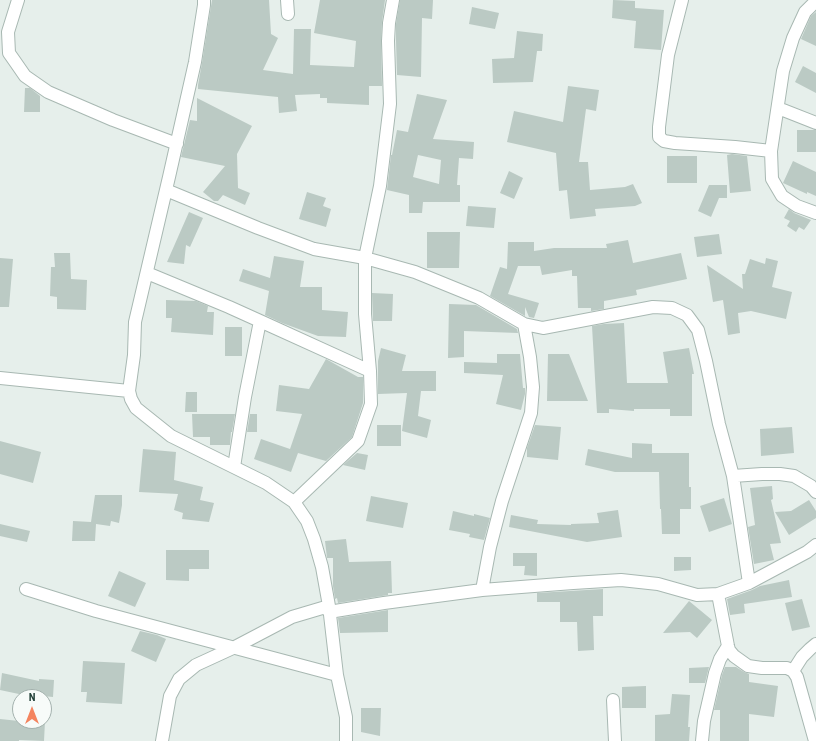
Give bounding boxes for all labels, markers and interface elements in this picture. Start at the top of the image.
north arrow [12,689,52,729]
text: N [29,691,35,704]

